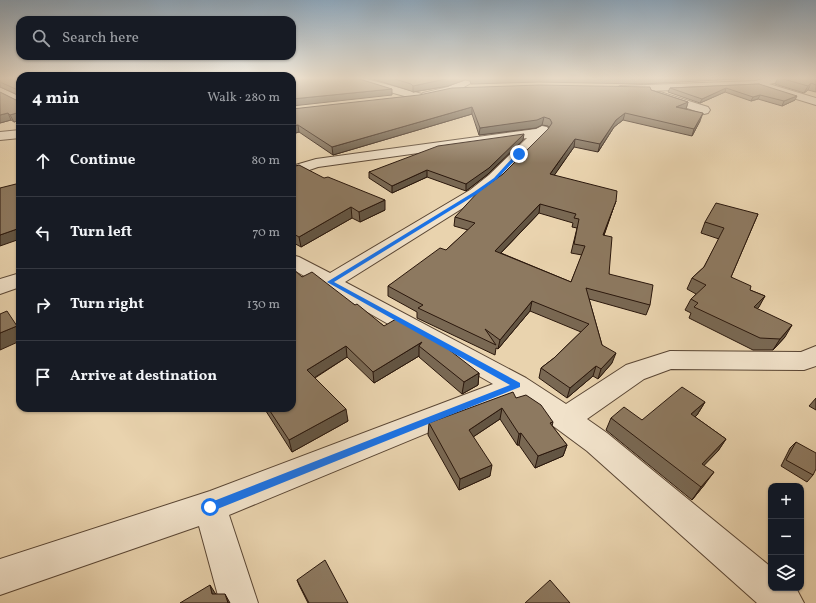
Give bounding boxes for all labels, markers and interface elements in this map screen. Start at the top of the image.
search box [16,16,296,60]
icon: search [30,27,52,49]
text: Search here [62,28,139,49]
text: 4 min [32,87,79,110]
text: Walk · 280 m [207,89,280,107]
route end [510,145,528,163]
icon: ahead [32,150,54,172]
text: Continue [70,150,135,171]
text: 80 m [251,152,280,170]
icon: left [32,222,54,244]
text: Turn left [70,222,132,243]
text: 70 m [252,224,280,242]
icon: right [32,294,54,316]
text: Turn right [70,294,144,315]
text: 130 m [247,296,280,314]
icon: arrive [32,366,54,388]
text: Arrive at destination [70,366,217,387]
map controls [768,483,804,591]
button: + [768,483,804,519]
route start [201,498,219,516]
button: − [768,519,804,555]
button: layers [768,555,804,591]

